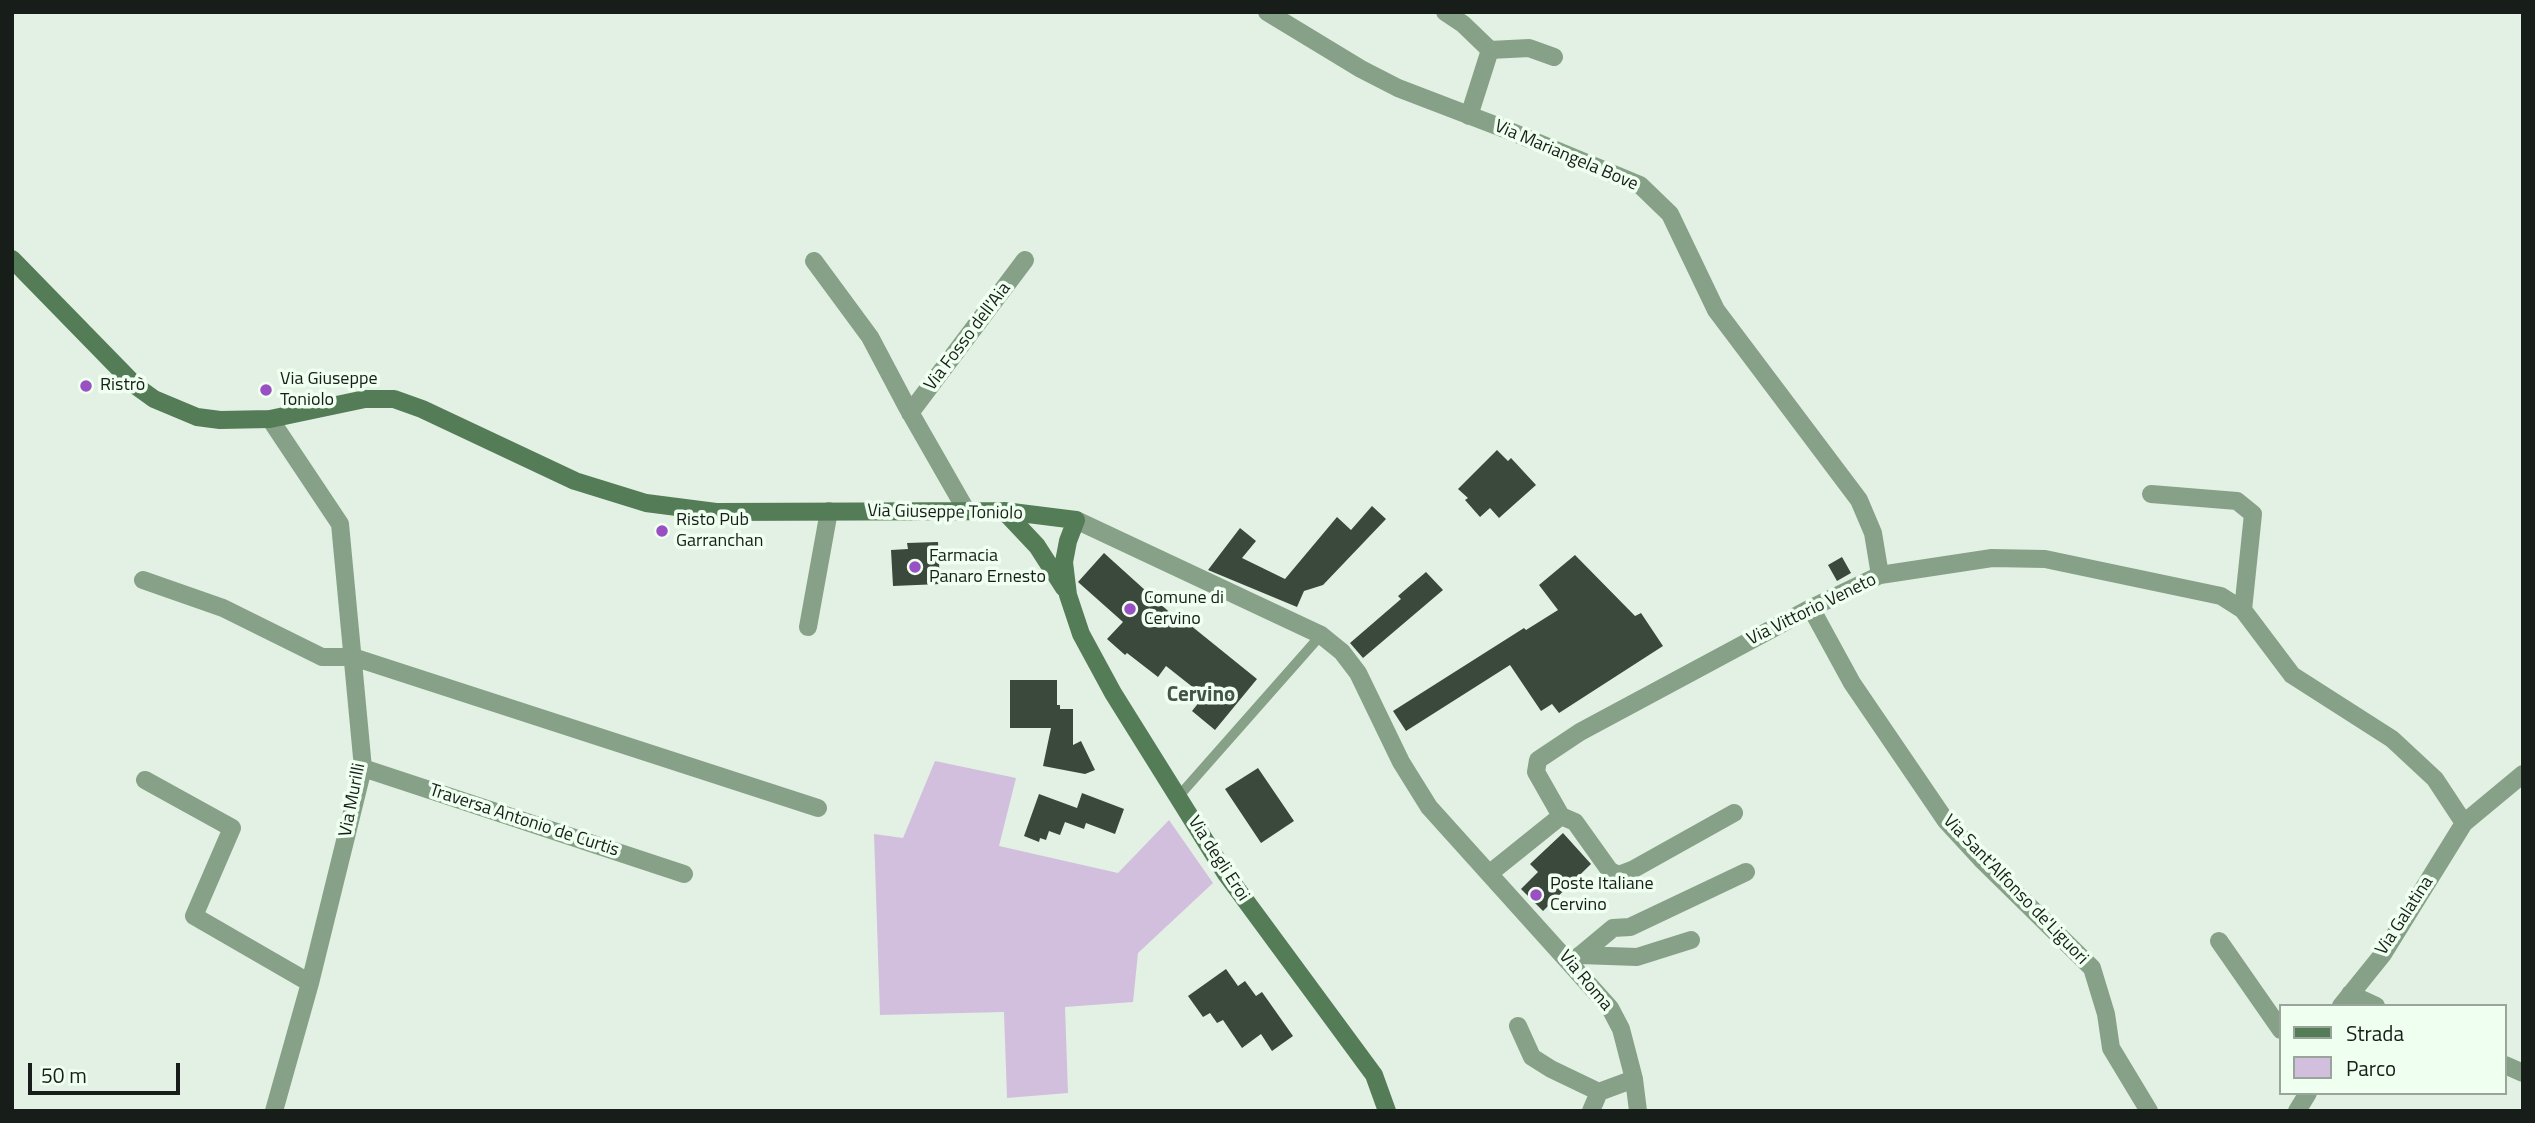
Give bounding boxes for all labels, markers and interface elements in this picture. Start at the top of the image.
street label: Via Mariangela Bove [1491,116,1641,196]
street label: Via Fosso dell'Aia [920,279,1016,395]
place label: Via Giuseppe Toniolo [280,369,378,412]
place label: Ristrò [100,375,145,397]
marker: Ristrò [78,378,94,394]
marker: Via Giuseppe Toniolo [258,382,274,398]
street label: Via Giuseppe Toniolo [867,501,1023,525]
place label: Risto Pub Garranchan [676,510,763,552]
marker: Risto Pub Garranchan [654,523,670,539]
place label: Farmacia Panaro Ernesto [929,546,1046,588]
marker: Farmacia Panaro Ernesto [907,559,923,575]
street label: Via Vittorio Veneto [1744,569,1880,651]
place label: Comune di Cervino [1144,588,1224,630]
marker: Comune di Cervino [1122,601,1138,617]
district label: Cervino [1167,683,1235,709]
street label: Via Murilli [335,761,371,839]
street label: Traversa Antonio de Curtis [426,780,622,862]
street label: Via Sant'Alfonso de'Liguori [1938,811,2092,969]
street label: Via degli Eroi [1183,813,1253,905]
street label: Via Galatina [2372,873,2438,959]
place label: Poste Italiane Cervino [1550,874,1653,917]
marker: Poste Italiane Cervino [1528,887,1544,903]
street label: Via Roma [1554,947,1616,1015]
legend [2280,1004,2507,1095]
text: Strada [2346,1017,2404,1049]
scale bar [32,1050,184,1094]
text: Parco [2346,1052,2396,1084]
text: 50 m [41,1059,87,1091]

